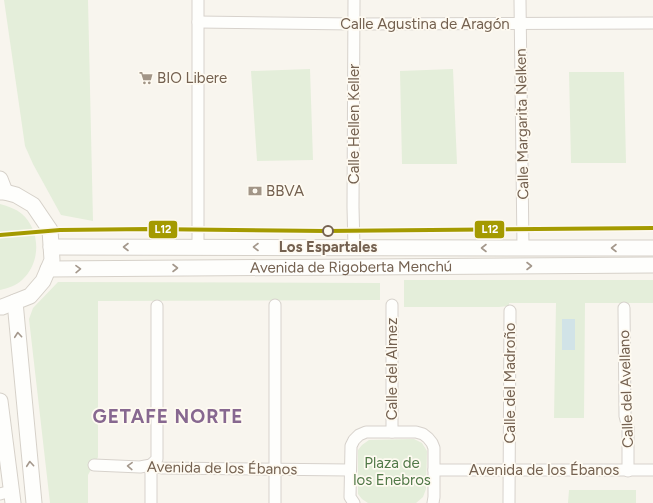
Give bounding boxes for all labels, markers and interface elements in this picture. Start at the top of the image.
street label: Calle Agustina de Aragón [340,15,510,33]
street label: Calle Margarita Nelken [512,48,532,200]
street label: Calle Hellen Keller [345,64,363,184]
place label: BIO Libere [157,69,227,87]
supermarket icon: BIO Libere [138,70,154,86]
place label: BBVA [266,182,304,200]
bank icon: BBVA [247,183,263,199]
line badge: L12 [148,220,178,239]
line badge: L12 [474,220,505,239]
text: L12 [155,223,171,236]
text: L12 [482,223,498,236]
marker: Los Espartales [322,225,334,237]
place label: Los Espartales [279,238,377,256]
one-way arrow [123,243,129,251]
one-way arrow [253,243,259,251]
one-way arrow [481,244,487,252]
one-way arrow [611,244,617,252]
street label: Avenida de Rigoberta Menchú [250,257,452,277]
one-way arrow [526,262,532,270]
one-way arrow [172,264,178,272]
one-way arrow [75,265,81,273]
street label: Calle del Almez [383,318,401,420]
street label: Calle del Madroño [501,322,519,443]
street label: Calle del Avellano [615,329,637,448]
one-way arrow [13,332,22,338]
district label: GETAFE NORTE [93,405,243,428]
park label: Plaza de los Enebros [353,454,431,489]
street label: Avenida de los Ébanos [147,458,297,478]
one-way arrow [26,461,35,467]
street label: Avenida de los Ébanos [469,461,619,479]
one-way arrow [127,462,133,471]

